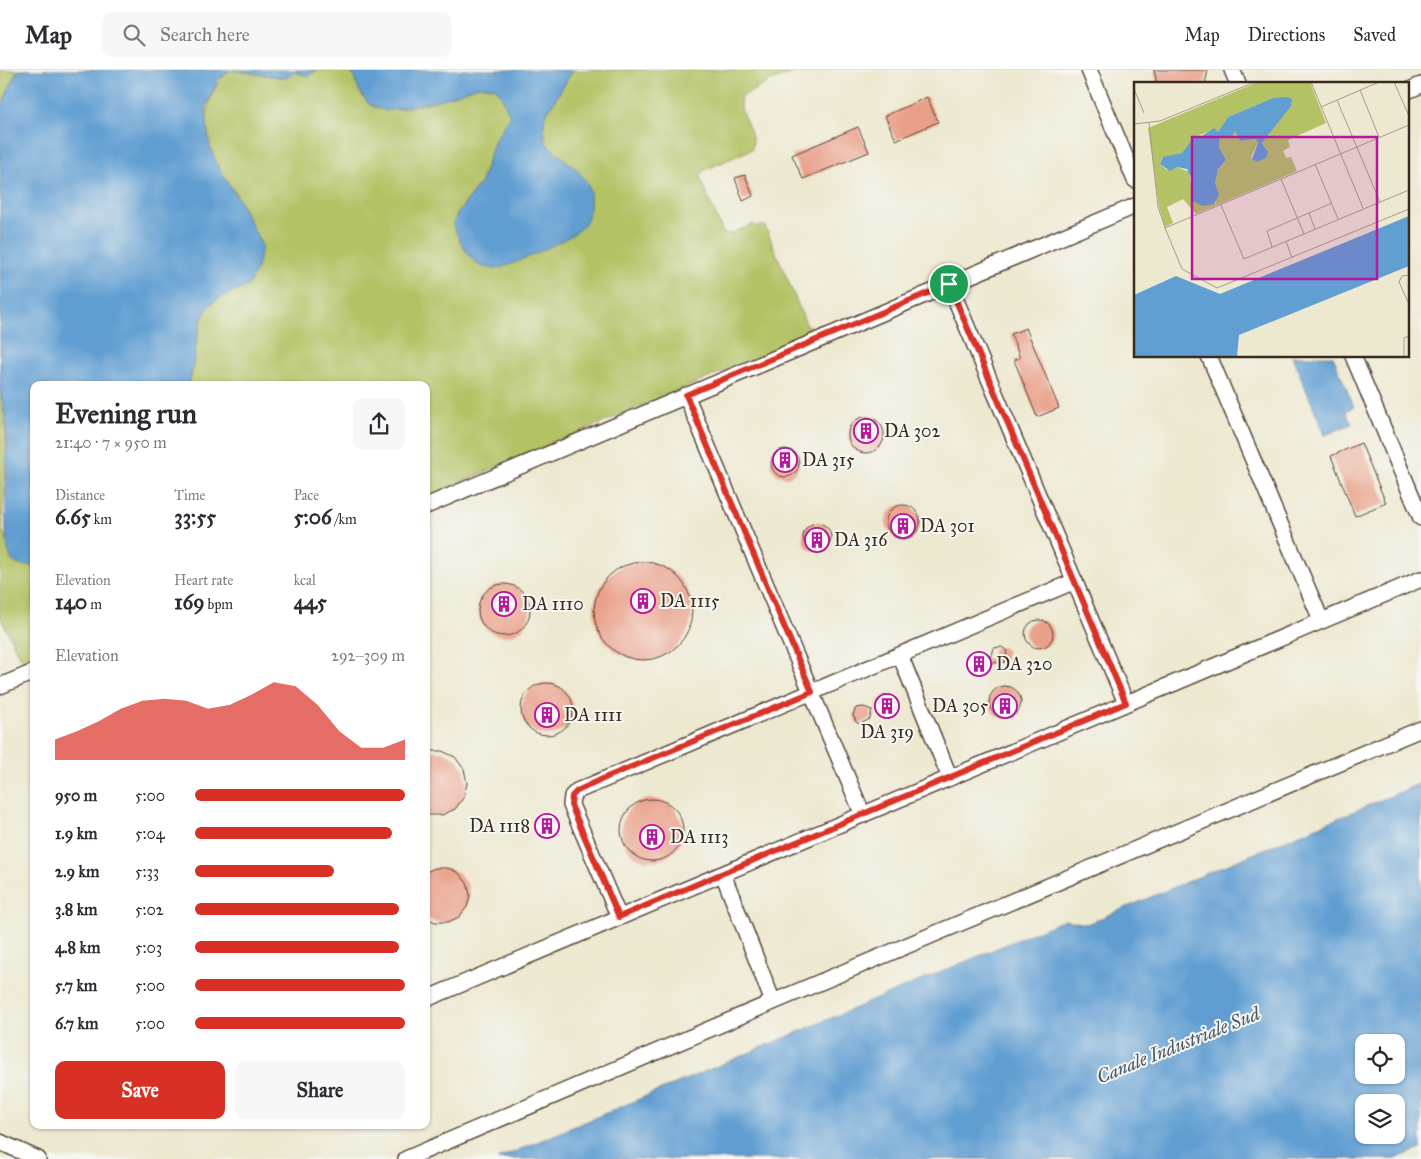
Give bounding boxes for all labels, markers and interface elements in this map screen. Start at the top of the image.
search box [102,12,452,57]
text: Map [25,20,72,50]
icon: search [120,21,148,49]
text: Search here [160,23,250,46]
text: Map [1184,24,1220,46]
text: Directions [1248,24,1325,46]
text: Saved [1353,24,1396,46]
inset map [1134,82,1408,358]
pin [928,263,970,305]
icon: arrive [935,270,963,298]
text: Evening run [55,396,197,431]
button: share [353,398,405,450]
building icon: DA 302 [853,418,879,444]
place label: DA 302 [884,420,941,442]
text: 21:40 · 7 × 950 m [55,433,167,452]
building icon: DA 315 [772,447,798,473]
place label: DA 315 [802,449,855,471]
text: Distance [55,487,105,504]
text: Time [174,487,205,504]
text: Pace [294,487,319,504]
text: 6.65 [55,504,91,530]
text: 33:55 [174,504,216,530]
text: 5:06 [294,504,332,530]
text: km [91,511,112,528]
text: /km [332,511,357,528]
building icon: DA 301 [890,513,916,539]
place label: DA 301 [920,515,975,537]
building icon: DA 316 [804,527,830,553]
place label: DA 316 [834,529,888,551]
text: Elevation [55,572,111,589]
text: Heart rate [174,572,233,589]
text: kcal [294,572,316,589]
building icon: DA 1115 [630,588,656,614]
text: 140 [55,589,87,615]
text: 169 [174,589,205,615]
text: 445 [294,589,327,615]
place label: DA 1115 [660,590,720,612]
building icon: DA 1110 [491,591,517,617]
place label: DA 1110 [522,593,584,615]
text: m [87,596,102,613]
text: bpm [205,596,233,613]
text: Elevation [55,646,119,665]
text: 292–309 m [331,646,405,665]
building icon: DA 320 [966,651,992,677]
place label: DA 320 [996,653,1052,675]
building icon: DA 319 [874,693,900,719]
building icon: DA 305 [992,693,1018,719]
place label: DA 305 [932,695,989,717]
building icon: DA 1111 [534,702,560,728]
place label: DA 1111 [564,704,622,726]
place label: DA 319 [860,721,914,743]
text: 950 m [55,786,97,805]
text: 5:00 [135,786,165,805]
building icon: DA 1118 [534,813,560,839]
place label: DA 1118 [469,815,530,837]
text: 1.9 km [55,824,98,843]
text: 5:04 [135,824,165,843]
building icon: DA 1113 [639,824,665,850]
place label: DA 1113 [670,826,728,848]
text: 2.9 km [55,862,99,881]
text: 5:33 [135,862,159,881]
text: 3.8 km [55,900,98,919]
text: 5:02 [135,900,164,919]
text: 4.8 km [55,938,100,957]
text: 5:03 [135,938,162,957]
text: 5.7 km [55,976,97,995]
text: 5:00 [135,976,165,995]
water label: Canale Industriale Sud [1093,1001,1264,1088]
text: 6.7 km [55,1014,98,1033]
text: 5:00 [135,1014,165,1033]
map controls [1355,1034,1405,1144]
button: locate [1355,1034,1405,1084]
button: Save [55,1061,225,1119]
button: Share [235,1061,405,1119]
button: layers [1355,1094,1405,1144]

